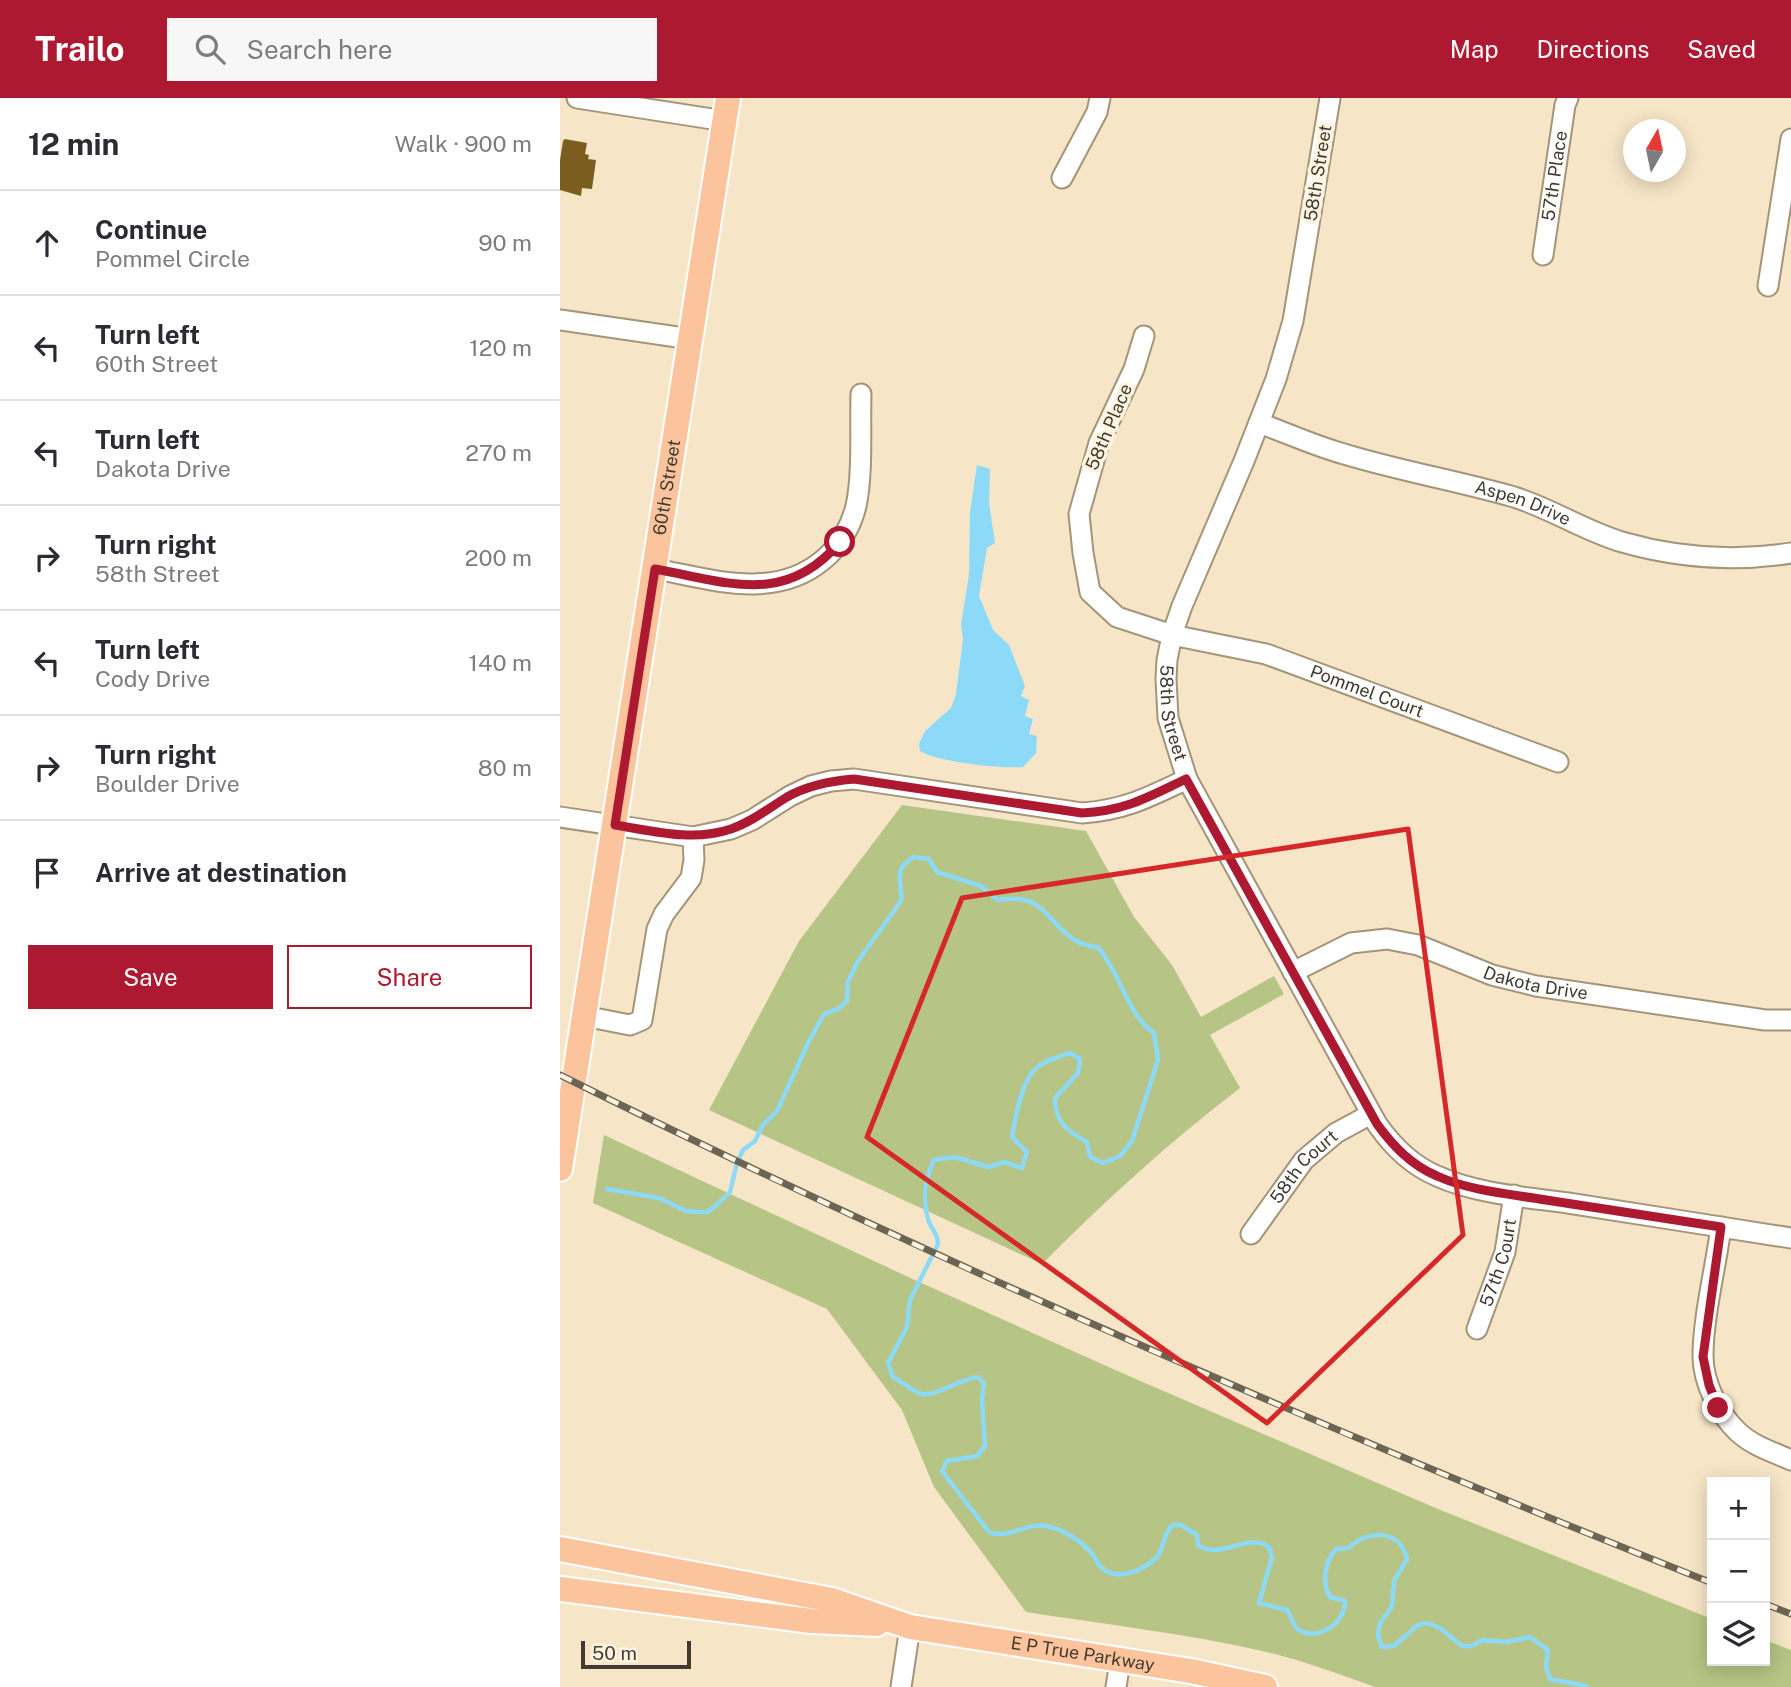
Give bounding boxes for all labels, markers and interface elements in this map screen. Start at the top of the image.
search box [167,18,657,81]
text: Trailo [35,30,125,68]
icon: search [191,30,229,68]
text: Search here [247,34,392,65]
text: Map [1450,35,1499,63]
text: Directions [1537,35,1649,63]
text: Saved [1687,35,1756,63]
north arrow [1623,119,1686,182]
street label: 58th Street [1300,123,1336,223]
text: 12 min [28,126,119,162]
street label: 57th Place [1537,129,1571,222]
text: Walk · 900 m [395,130,532,157]
text: Continue [95,214,207,245]
icon: ahead [28,224,66,262]
text: 90 m [478,229,532,256]
text: Pommel Circle [95,245,250,272]
text: Turn left [95,319,200,350]
icon: left [28,329,66,367]
text: 120 m [469,334,532,361]
text: 60th Street [95,350,218,377]
street label: 58th Place [1081,381,1136,473]
text: Turn left [95,424,200,455]
icon: left [28,434,66,472]
street label: 60th Street [649,438,684,537]
text: 270 m [465,439,532,466]
text: Dakota Drive [95,455,231,482]
street label: Aspen Drive [1473,476,1574,529]
route start [824,526,855,557]
text: Turn right [95,529,217,560]
icon: right [28,539,66,577]
text: 200 m [465,544,532,571]
text: 58th Street [95,560,220,587]
text: Turn left [95,634,200,665]
icon: left [28,644,66,682]
text: 140 m [469,649,532,676]
street label: Pommel Court [1307,660,1427,721]
street label: 58th Street [1156,664,1192,763]
text: Cody Drive [95,665,210,692]
text: Turn right [95,739,217,770]
icon: right [28,749,66,787]
text: 80 m [478,754,532,781]
text: Boulder Drive [95,770,240,797]
icon: arrive [28,854,66,892]
text: Arrive at destination [95,857,347,888]
button: Save [28,945,273,1009]
button: Share [287,945,532,1009]
street label: Dakota Drive [1480,962,1589,1004]
street label: 58th Court [1265,1125,1342,1207]
street label: 57th Court [1475,1217,1520,1309]
route end [1702,1392,1733,1423]
map controls [1707,1477,1770,1666]
button: + [1707,1477,1770,1540]
button: − [1707,1540,1770,1603]
button: layers [1707,1603,1770,1666]
street label: E P True Parkway [1009,1632,1156,1675]
scale bar [581,1638,691,1670]
text: 50 m [592,1642,637,1664]

